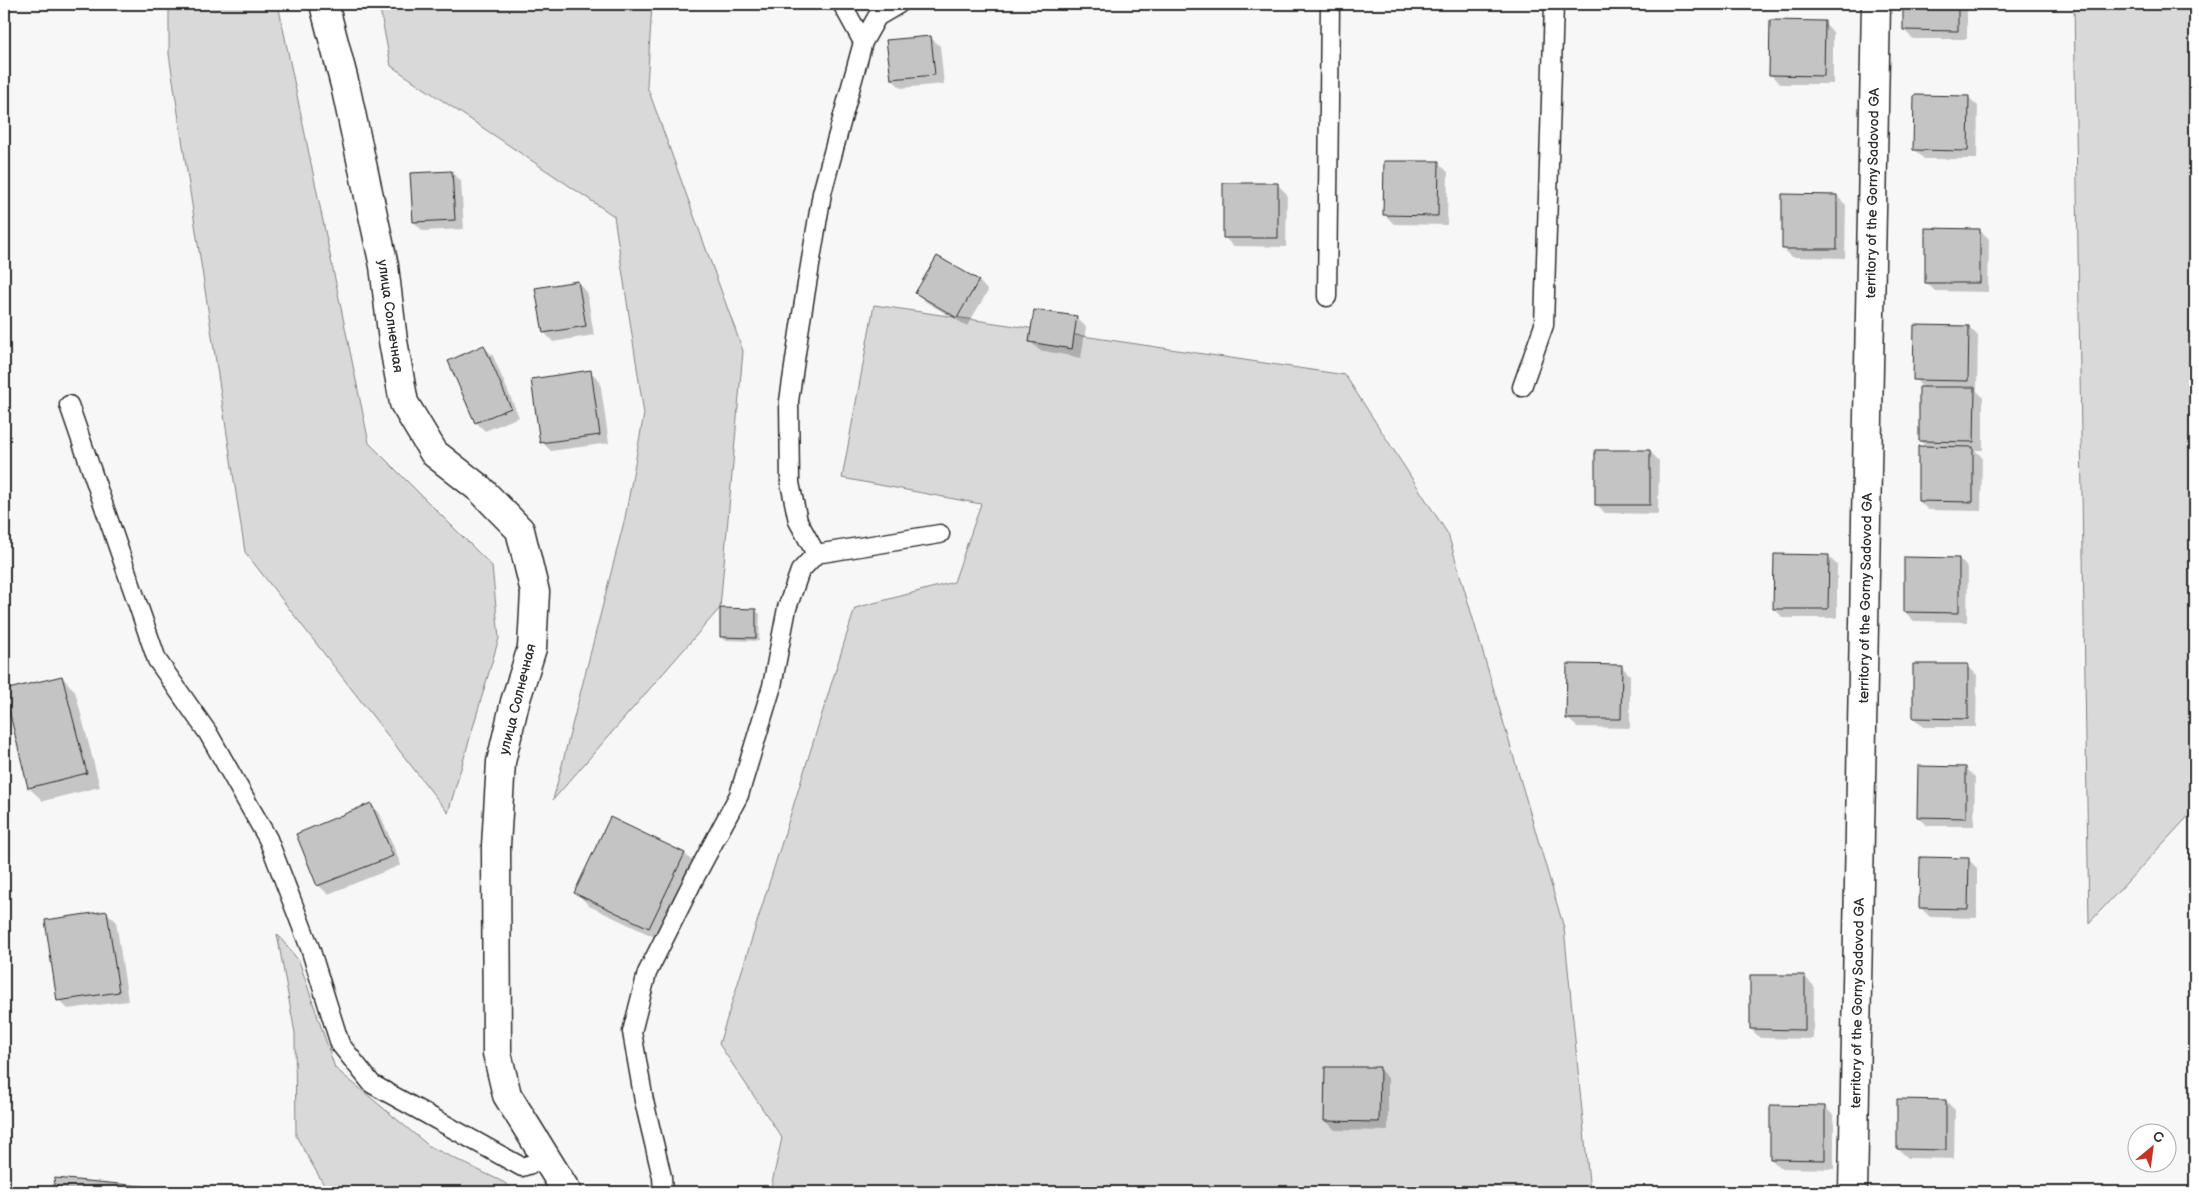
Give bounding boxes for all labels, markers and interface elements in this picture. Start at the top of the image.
street label: territory of the Gorny Sadovod GA [1862,87,1883,298]
street label: улица Солнечная [374,258,407,374]
street label: territory of the Gorny Sadovod GA [1855,492,1876,703]
street label: улица Солнечная [495,642,540,757]
street label: territory of the Gorny Sadovod GA [1847,897,1868,1108]
north arrow [2126,1124,2176,1174]
text: С [2150,1127,2167,1147]

